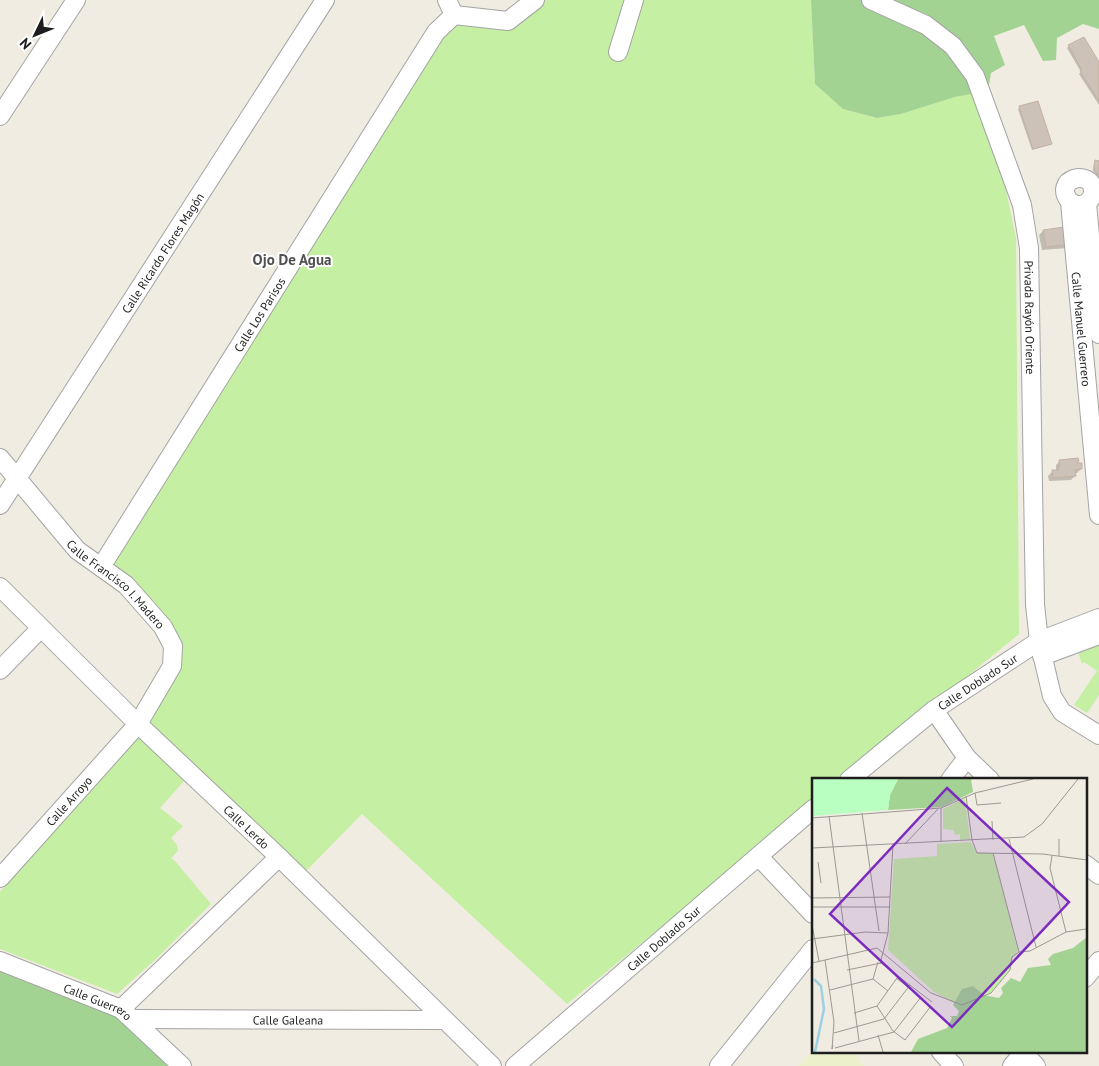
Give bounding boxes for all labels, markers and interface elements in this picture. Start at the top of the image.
north arrow [10,10,60,60]
text: N [16,34,35,53]
street label: Calle Ricardo Flores Magón [118,190,207,316]
district label: Ojo De Agua [253,250,331,269]
street label: Privada Rayón Oriente [1022,260,1039,374]
street label: Calle Manuel Guerrero [1069,271,1095,387]
street label: Calle Los Parisos [230,274,288,355]
street label: Calle Francisco I. Madero [64,536,168,632]
street label: Calle Doblado Sur [935,650,1020,713]
street label: Calle Arroyo [43,773,95,829]
inset map [812,778,1086,1054]
street label: Calle Lerdo [221,801,273,852]
street label: Calle Doblado Sur [624,902,703,974]
street label: Calle Guerrero [61,980,135,1023]
street label: Calle Galeana [253,1012,323,1027]

